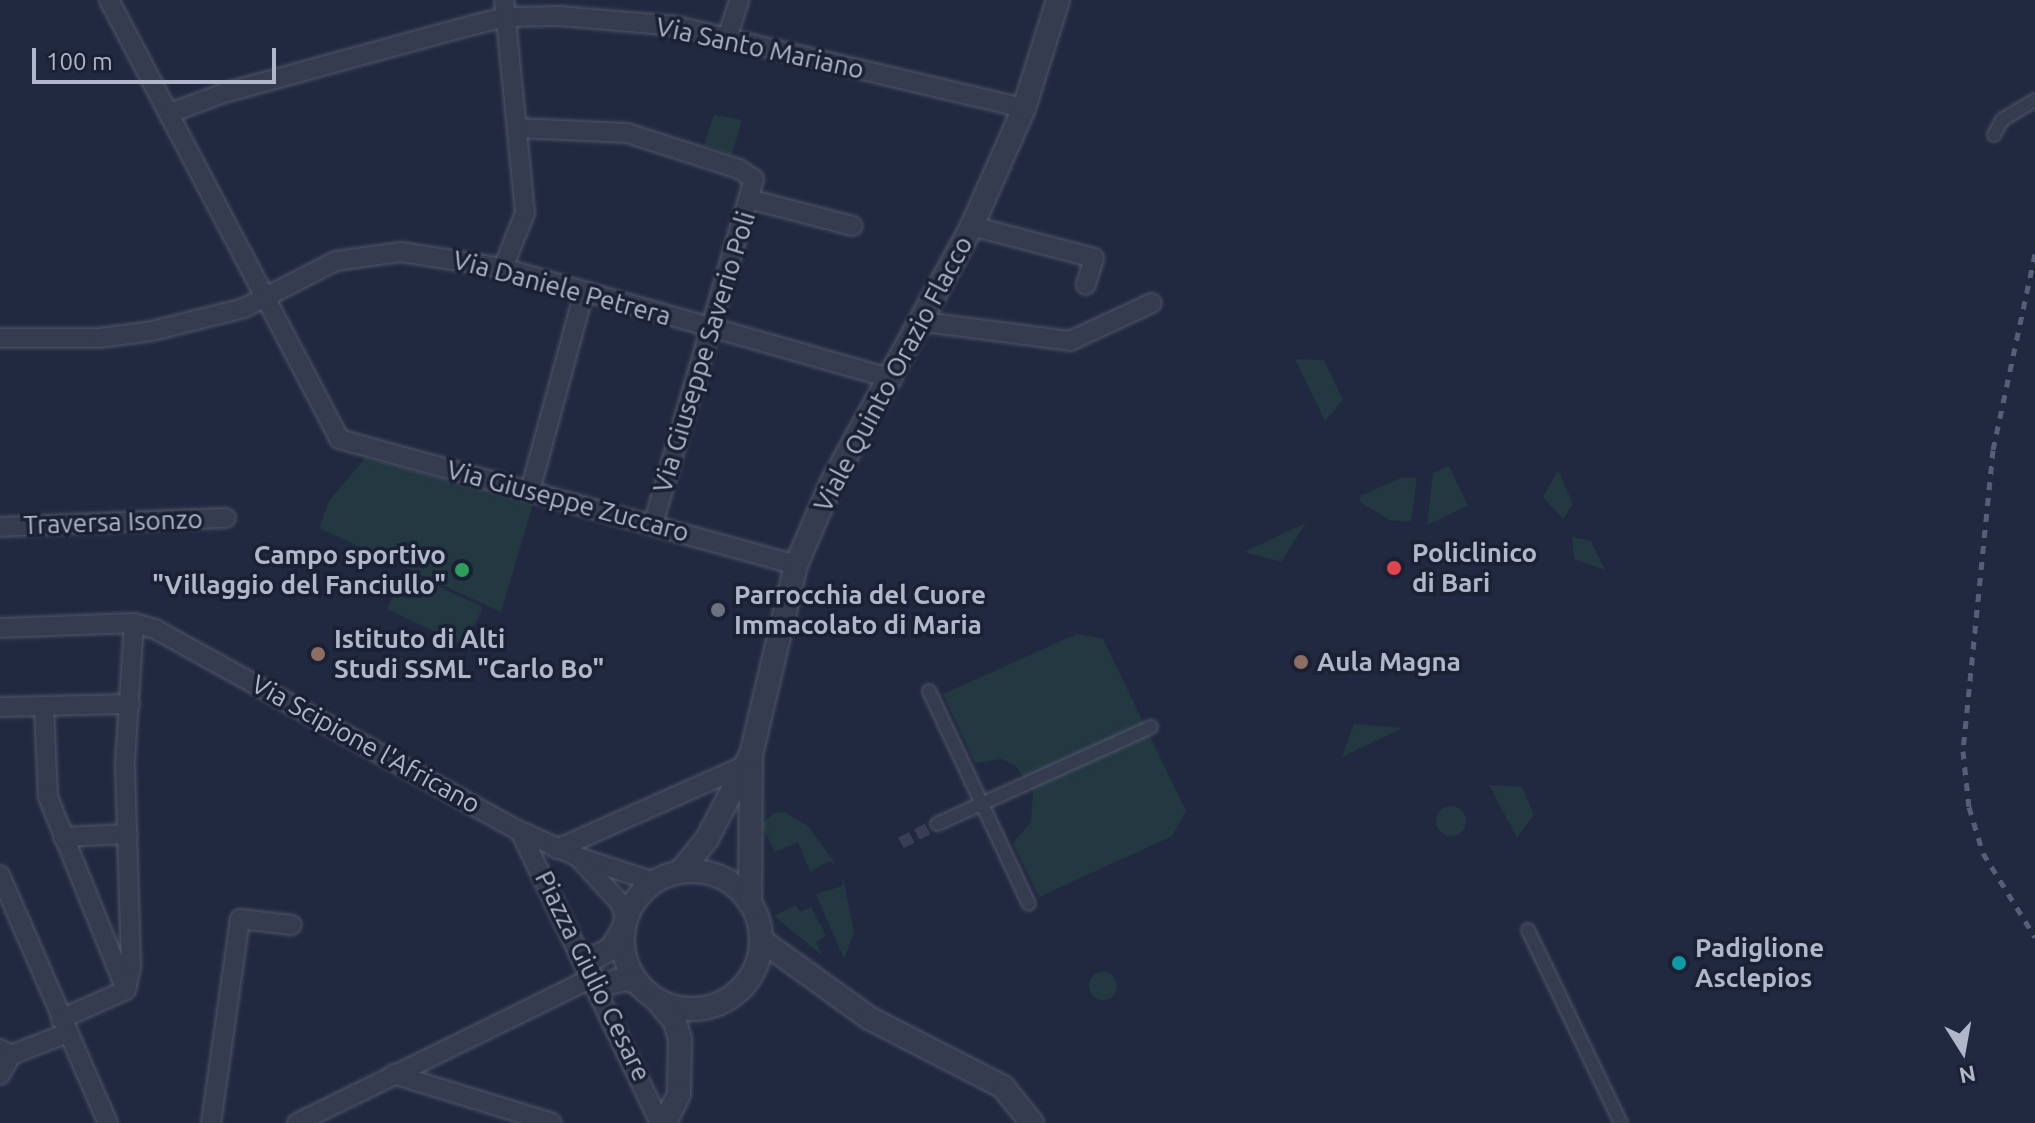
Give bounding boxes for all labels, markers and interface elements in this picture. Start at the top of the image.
street label: Via Santo Mariano [653,11,867,85]
scale bar [36,32,280,82]
text: 100 m [46,48,113,75]
street label: Via Giuseppe Saverio Poli [646,208,762,496]
street label: Viale Quinto Orazio Flacco [807,231,979,517]
street label: Via Daniele Petrera [450,244,674,332]
street label: Via Giuseppe Zuccaro [443,454,693,548]
street label: Traversa Isonzo [23,503,203,541]
place label: Policlinico di Bari [1412,537,1537,598]
place label: Campo sportivo "Villaggio del Fanciullo" [152,539,446,600]
marker: Policlinico di Bari [1383,557,1405,579]
marker: Campo sportivo "Villaggio del Fanciullo" [453,561,471,579]
place label: Parrocchia del Cuore Immacolato di Maria [734,579,986,640]
marker: Parrocchia del Cuore Immacolato di Maria [709,601,727,619]
place label: Istituto di Alti Studi SSML "Carlo Bo" [334,623,604,684]
marker: Istituto di Alti Studi SSML "Carlo Bo" [309,645,327,663]
place label: Aula Magna [1317,646,1461,678]
marker: Aula Magna [1292,653,1310,671]
street label: Via Scipione l'Africano [246,668,486,820]
street label: Piazza Giulio Cesare [529,866,657,1086]
place label: Padiglione Asclepios [1695,932,1824,994]
marker: Padiglione Asclepios [1670,954,1688,972]
north arrow [1923,1011,2003,1091]
text: N [1957,1061,1978,1089]

